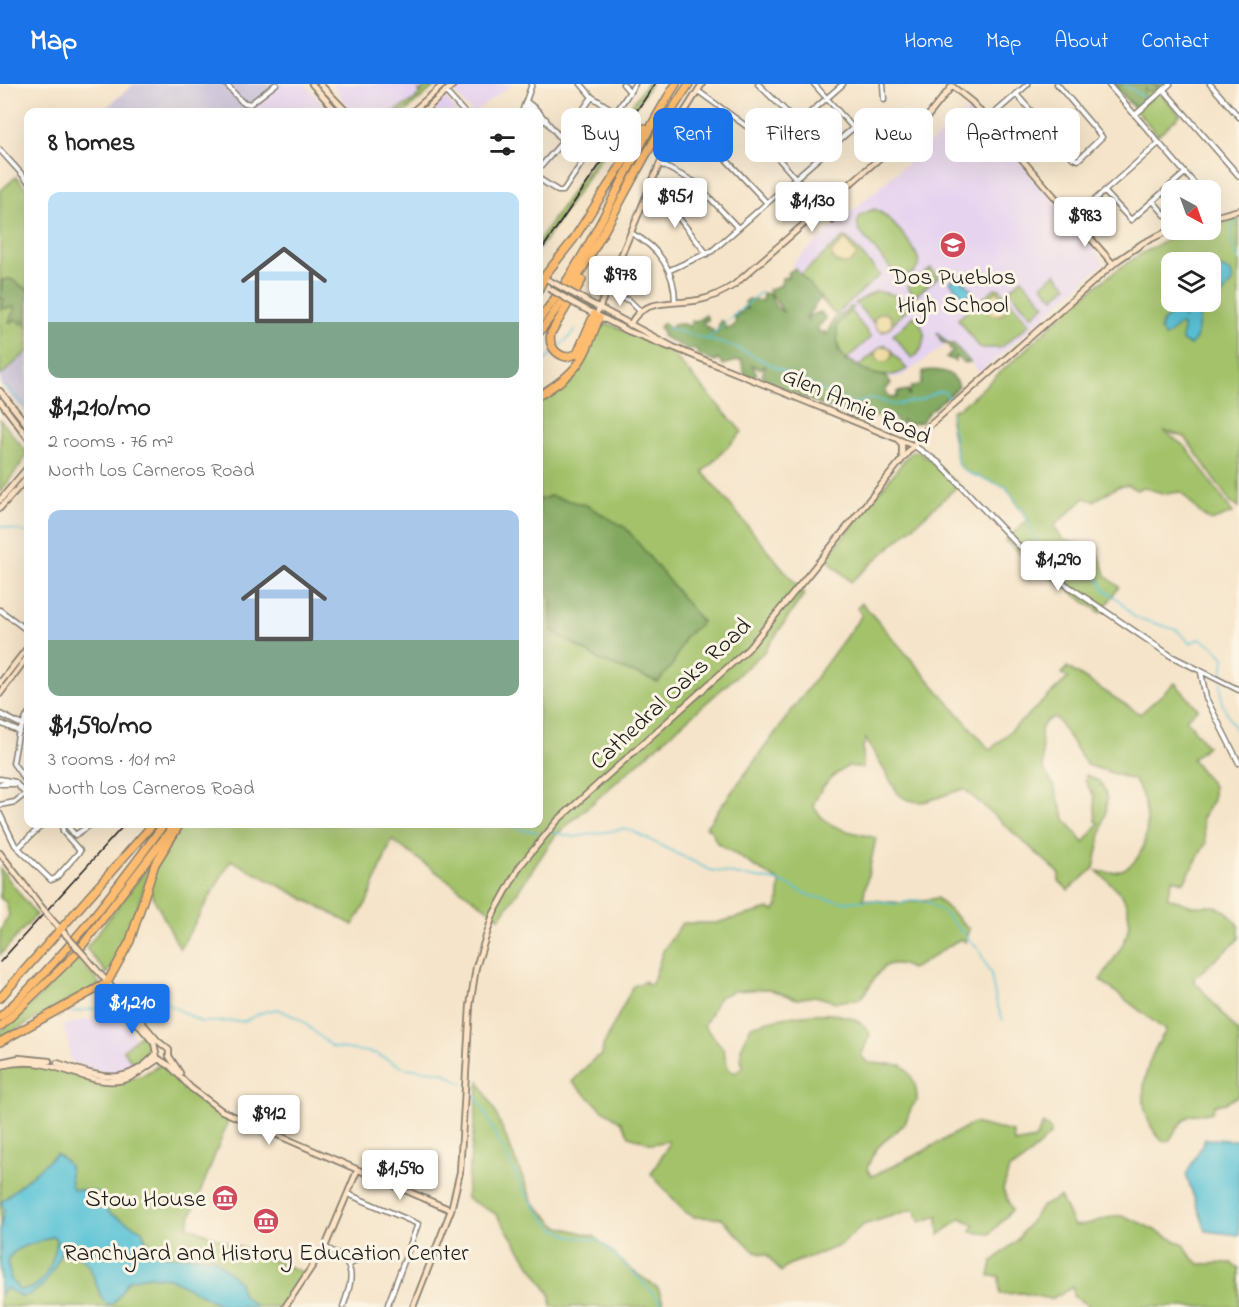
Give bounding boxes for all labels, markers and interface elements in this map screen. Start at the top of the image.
text: Map [30,22,77,63]
text: Home [904,27,953,57]
text: Map [986,27,1021,57]
text: About [1054,27,1108,57]
text: Contact [1141,27,1209,57]
chip: Buy [561,108,641,162]
chip: Rent [653,108,733,162]
chip: Filters [745,108,842,162]
chip: New [854,108,933,162]
chip: Apartment [945,108,1080,162]
text: 8 homes [48,125,135,163]
icon: filters [486,128,519,161]
pin: $951 [639,178,711,229]
north arrow [1161,180,1221,240]
map controls [1161,180,1221,312]
pin: $1,130 [763,182,861,233]
text: $951 [657,183,693,212]
text: $1,130 [789,187,835,216]
pin: $983 [1049,197,1121,248]
text: $983 [1068,202,1102,231]
school or university icon: Dos Pueblos High School [938,230,968,260]
icon: home [230,231,338,339]
button: layers [1161,252,1221,312]
pin: $978 [584,256,656,307]
text: $978 [603,261,637,290]
place label: Dos Pueblos High School [889,261,1016,324]
street label: Glen Annie Road [776,359,936,456]
text: $1,210/mo [48,390,151,428]
text: 2 rooms · 76 m² [48,428,173,457]
text: North Los Carneros Road [48,457,254,486]
pin: $1,290 [1009,541,1107,592]
text: $1,290 [1035,546,1081,575]
icon: home [230,549,338,657]
street label: Cathedral Oaks Road [583,610,761,779]
text: $1,590/mo [48,708,152,746]
text: 3 rooms · 101 m² [48,746,176,775]
text: North Los Carneros Road [48,775,254,804]
pin: $1,210 [83,984,181,1035]
text: $1,210 [109,989,155,1018]
pin: $912 [233,1095,305,1146]
text: $912 [252,1100,286,1129]
pin: $1,590 [351,1150,449,1201]
text: $1,590 [376,1155,424,1184]
place label: Stow House [85,1183,206,1218]
museum icon: Stow House [210,1183,240,1213]
museum icon: Ranchyard and History Education Center [251,1206,281,1236]
place label: Ranchyard and History Education Center [63,1237,469,1273]

